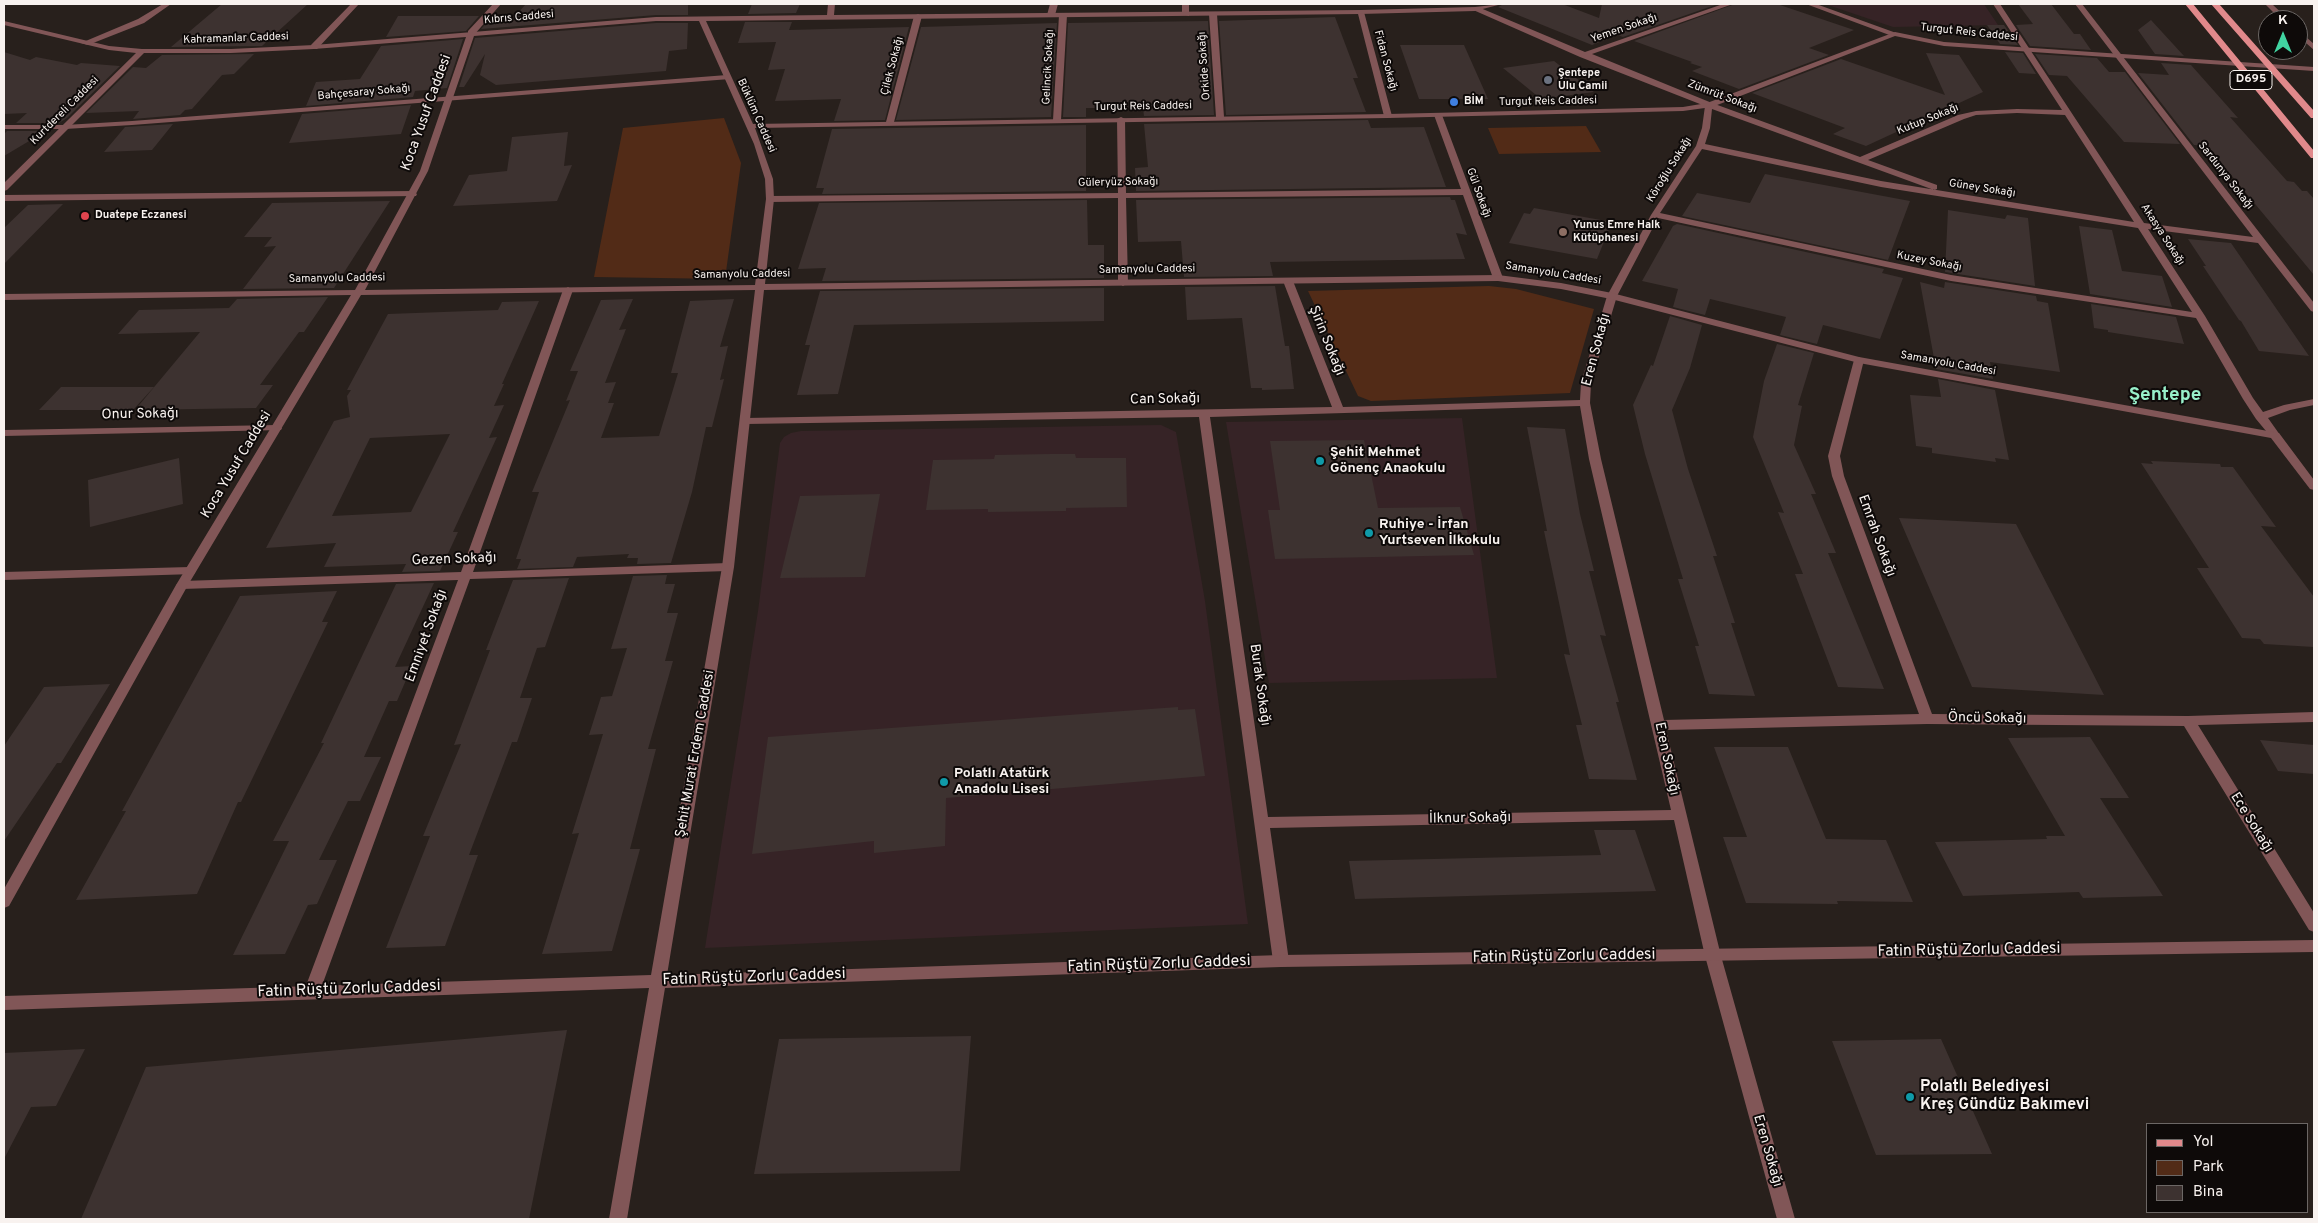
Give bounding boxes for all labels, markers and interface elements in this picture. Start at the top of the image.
street label: Kıbrıs Caddesi [483,8,555,28]
north arrow [2258,10,2308,60]
street label: Yemen Sokağı [1589,11,1659,47]
text: K [2278,12,2288,29]
street label: Turgut Reis Caddesi [1920,21,2018,45]
street label: Gelincik Sokağı [1040,29,1058,105]
street label: Fidan Sokağı [1370,29,1400,93]
street label: Kahramanlar Caddesi [183,31,289,47]
street label: Orkide Sokağı [1196,31,1214,101]
street label: Çilek Sokağı [879,35,907,97]
street label: Koca Yusuf Caddesi [398,53,456,173]
place label: Şentepe Ulu Camii [1558,67,1607,93]
road number: D695 [2230,70,2272,90]
street label: Kurtdereli Caddesi [28,74,102,148]
marker: Şentepe Ulu Camii [1542,74,1554,86]
street label: Büklüm Caddesi [734,77,778,155]
street label: Zümrüt Sokağı [1686,78,1758,116]
street label: Bahçesaray Sokağı [317,82,411,104]
place label: BİM [1464,95,1484,109]
street label: Turgut Reis Caddesi [1499,95,1597,109]
marker: BİM [1448,96,1460,108]
street label: Turgut Reis Caddesi [1094,100,1192,114]
street label: Kutup Sokağı [1895,102,1961,138]
street label: Köroğlu Sokağı [1645,135,1695,205]
street label: Sardunya Sokağı [2194,140,2256,212]
street label: Gül Sokağı [1463,166,1493,220]
street label: Güleryüz Sokağı [1078,176,1158,190]
street label: Güney Sokağı [1948,177,2016,201]
street label: Akasya Sokağı [2137,202,2187,268]
place label: Duatepe Eczanesi [95,209,187,223]
marker: Duatepe Eczanesi [79,210,91,222]
place label: Yunus Emre Halk Kütüphanesi [1573,219,1660,245]
marker: Yunus Emre Halk Kütüphanesi [1557,226,1569,238]
street label: Kuzey Sokağı [1895,249,1963,275]
street label: Samanyolu Caddesi [1504,260,1602,288]
street label: Samanyolu Caddesi [1099,263,1195,277]
street label: Samanyolu Caddesi [694,268,790,282]
street label: Samanyolu Caddesi [289,272,385,286]
street label: Şirin Sokağı [1304,303,1348,379]
street label: Eren Sokağı [1579,312,1615,388]
street label: Samanyolu Caddesi [1899,349,1997,379]
district label: Şentepe [2129,385,2201,407]
street label: Can Sokağı [1130,391,1200,409]
street label: Onur Sokağı [101,406,179,424]
street label: Koca Yusuf Caddesi [198,408,276,522]
place label: Şehit Mehmet Gönenç Anaokulu [1330,445,1446,478]
marker: Şehit Mehmet Gönenç Anaokulu [1314,455,1326,467]
street label: Emrah Sokağı [1853,493,1899,579]
place label: Ruhiye - İrfan Yurtseven İlkokulu [1379,517,1500,550]
marker: Ruhiye - İrfan Yurtseven İlkokulu [1363,527,1375,539]
street label: Gezen Sokağı [411,550,497,570]
street label: Emniyet Sokağı [402,587,452,685]
street label: Burak Sokağı [1245,643,1273,727]
street label: Şehit Murat Erdem Caddesi [673,669,719,839]
street label: Öncü Sokağı [1948,710,2026,728]
street label: Eren Sokağı [1650,721,1682,797]
place label: Polatlı Atatürk Anadolu Lisesi [954,766,1049,799]
marker: Polatlı Atatürk Anadolu Lisesi [938,776,950,788]
street label: Ece Sokağı [2226,790,2276,856]
street label: İlknur Sokağı [1429,810,1511,828]
street label: Fatin Rüştü Zorlu Caddesi [1877,940,2061,962]
street label: Fatin Rüştü Zorlu Caddesi [1472,946,1656,968]
street label: Fatin Rüştü Zorlu Caddesi [1067,952,1251,978]
street label: Fatin Rüştü Zorlu Caddesi [662,965,846,991]
street label: Fatin Rüştü Zorlu Caddesi [257,977,441,1003]
place label: Polatlı Belediyesi Kreş Gündüz Bakımevi [1920,1078,2089,1116]
marker: Polatlı Belediyesi Kreş Gündüz Bakımevi [1904,1091,1916,1103]
street label: Eren Sokağı [1749,1113,1785,1189]
legend [2146,1123,2308,1213]
text: Yol [2193,1133,2214,1152]
text: Park [2193,1158,2224,1177]
text: Bina [2193,1183,2223,1202]

